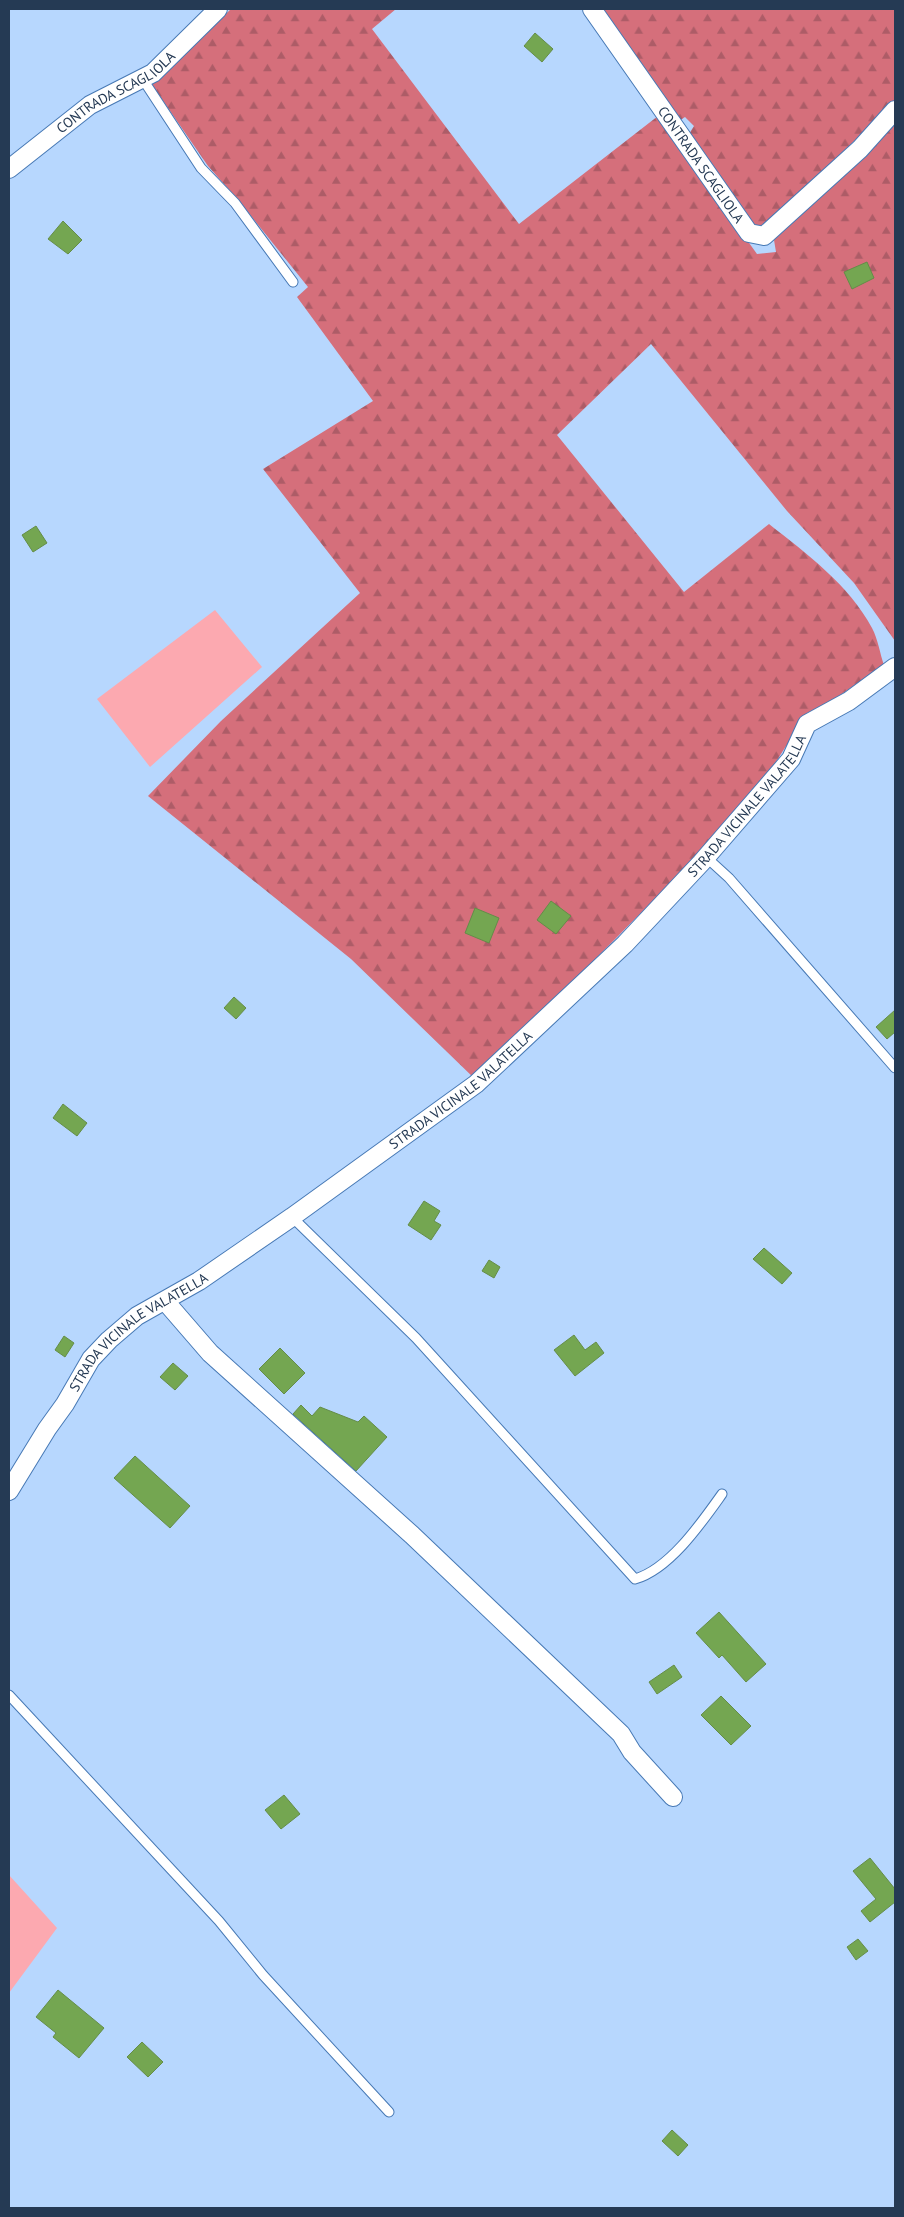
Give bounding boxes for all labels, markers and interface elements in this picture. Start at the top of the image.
street label: CONTRADA SCAGLIOLA [53,47,179,137]
street label: CONTRADA SCAGLIOLA [654,103,749,227]
street label: STRADA VICINALE VALATELLA [684,731,810,881]
street label: STRADA VICINALE VALATELLA [385,1026,537,1153]
street label: STRADA VICINALE VALATELLA [65,1268,212,1395]

